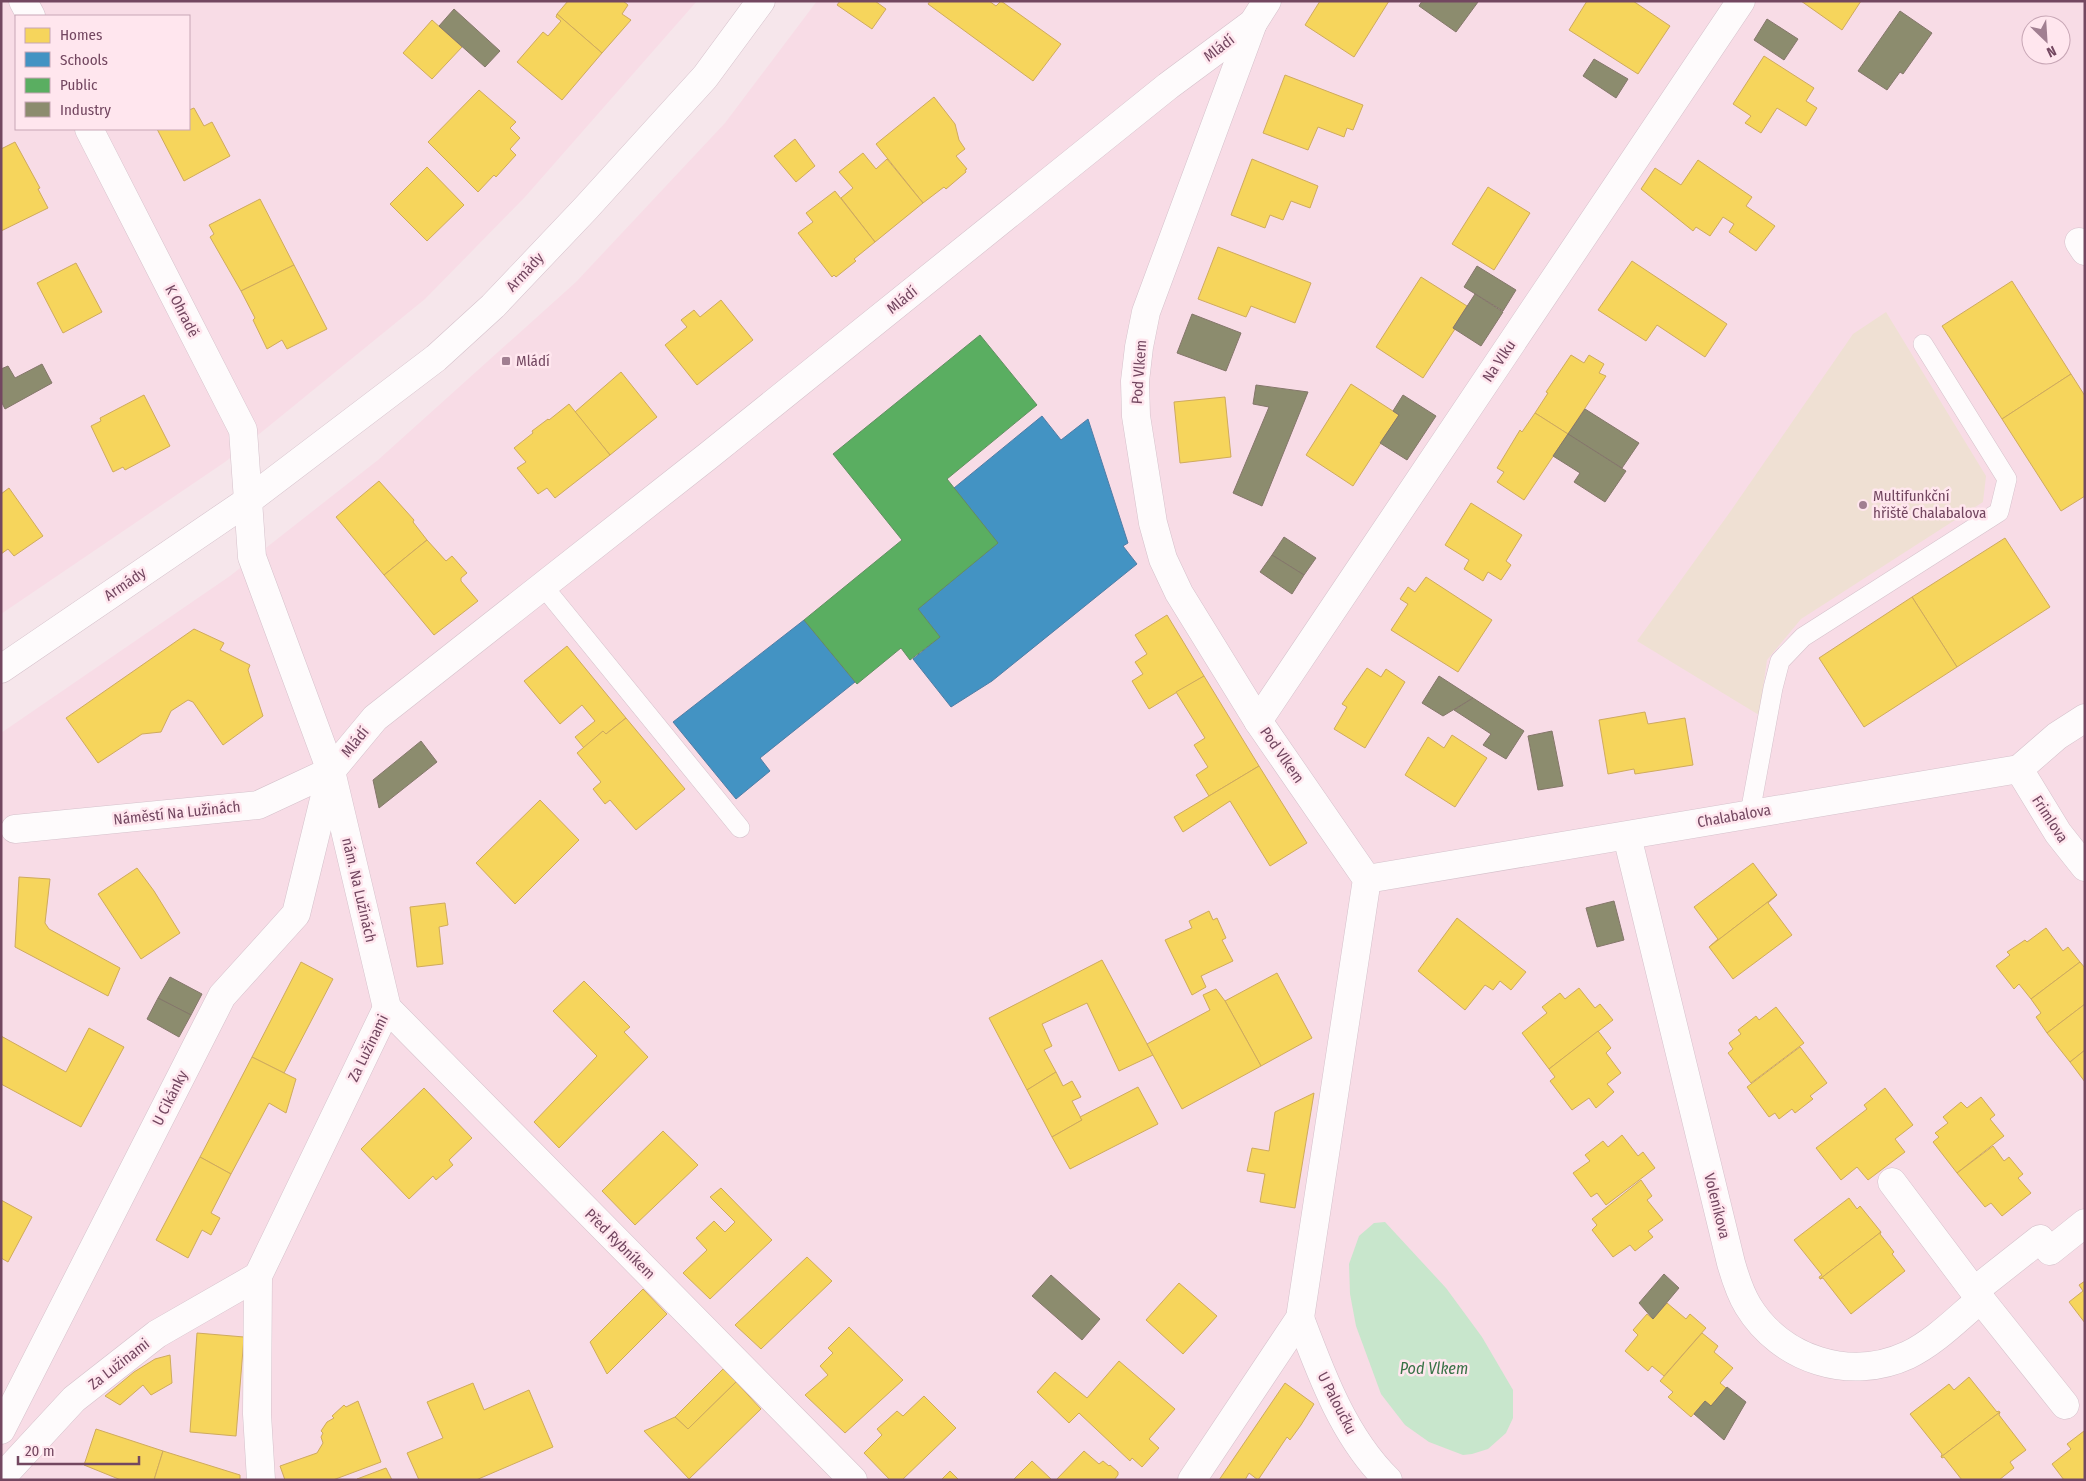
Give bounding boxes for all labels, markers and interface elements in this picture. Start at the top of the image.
legend [15,15,190,130]
north arrow [2021,15,2071,65]
text: Homes [60,26,102,44]
street label: Mládí [1200,30,1238,65]
text: N [2044,42,2059,61]
text: Schools [60,51,108,69]
text: Public [60,76,98,94]
text: Industry [60,101,111,119]
street label: Armády [502,249,548,295]
street label: K Ohradě [161,282,203,340]
street label: Mládí [883,282,921,318]
street label: Na Vlku [1479,337,1519,385]
street label: Pod Vlkem [1128,339,1150,405]
place label: Mládí [516,352,550,370]
marker: Mládí [500,355,512,367]
place label: Multifunkční hřiště Chalabalova [1873,487,1986,522]
marker: Multifunkční hřiště Chalabalova [1857,499,1869,511]
street label: Armády [101,563,150,605]
street label: Mládí [337,723,373,761]
street label: Pod Vlkem [1256,724,1308,786]
street label: Frimlova [2028,792,2072,846]
street label: Náměstí Na Lužinách [113,797,241,829]
street label: Chalabalova [1696,801,1772,831]
street label: nám. Na Lužinách [338,836,380,944]
street label: Za Lužinami [344,1012,392,1084]
street label: U Cikánky [148,1067,192,1129]
street label: Voleníkova [1700,1171,1734,1241]
street label: Před Rybníkem [581,1205,659,1283]
street label: Za Lužinami [85,1335,153,1393]
water label: Pod Vlkem [1400,1359,1468,1378]
street label: U Paloučku [1314,1369,1360,1437]
scale bar [18,1434,139,1466]
text: 20 m [25,1442,55,1460]

